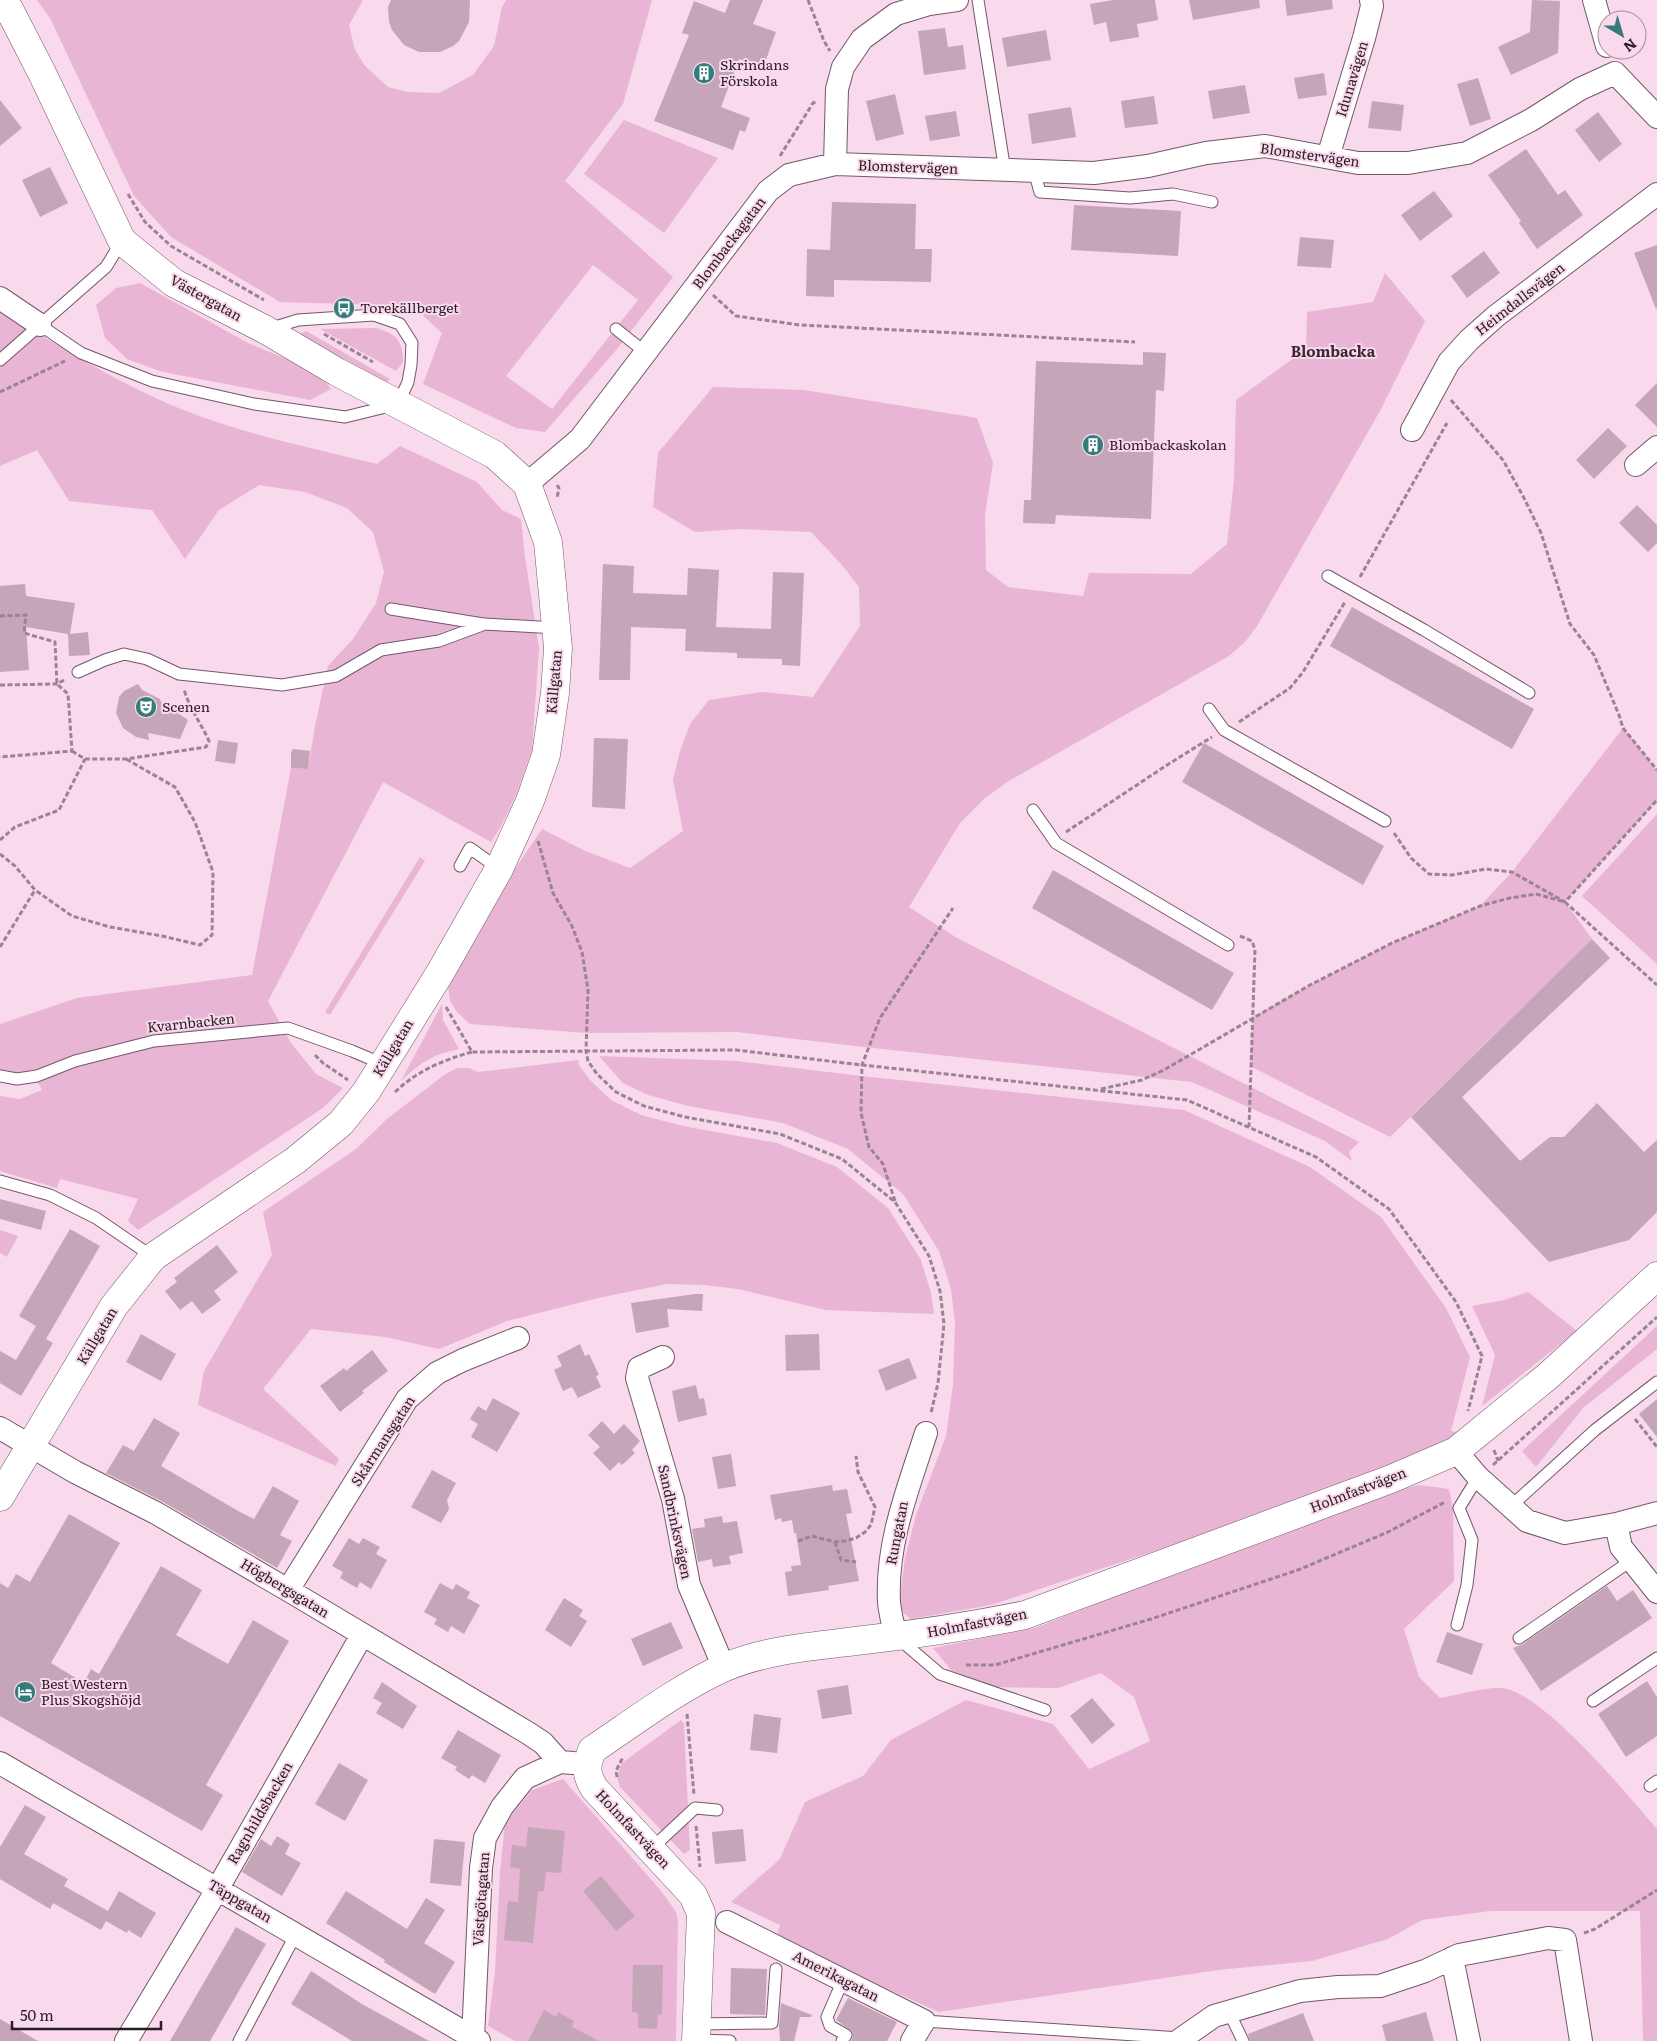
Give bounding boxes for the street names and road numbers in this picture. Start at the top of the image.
street label: Idunavägen [1330,38,1372,119]
street label: Blomstervägen [1259,137,1361,171]
street label: Blomstervägen [858,154,959,178]
street label: Blombackagatan [687,192,770,293]
street label: Heimdallsvägen [1471,257,1568,339]
street label: Västergatan [167,269,246,325]
street label: Källgatan [540,649,566,715]
street label: Kvarnbacken [146,1007,236,1037]
street label: Källgatan [367,1015,417,1080]
street label: Källgatan [71,1303,121,1368]
street label: Skårmansgatan [345,1391,419,1490]
street label: Holmfastvägen [1307,1461,1409,1517]
street label: Sandbrinksvägen [654,1463,698,1581]
street label: Rungatan [880,1499,912,1566]
street label: Högbergsgatan [237,1553,334,1622]
street label: Holmfastvägen [925,1602,1029,1642]
street label: Ragnhildsbacken [222,1758,297,1867]
street label: Holmfastvägen [592,1784,676,1872]
street label: Västgötagatan [467,1851,493,1947]
street label: Täppgatan [205,1874,276,1927]
street label: Amerikagatan [790,1945,883,2006]

